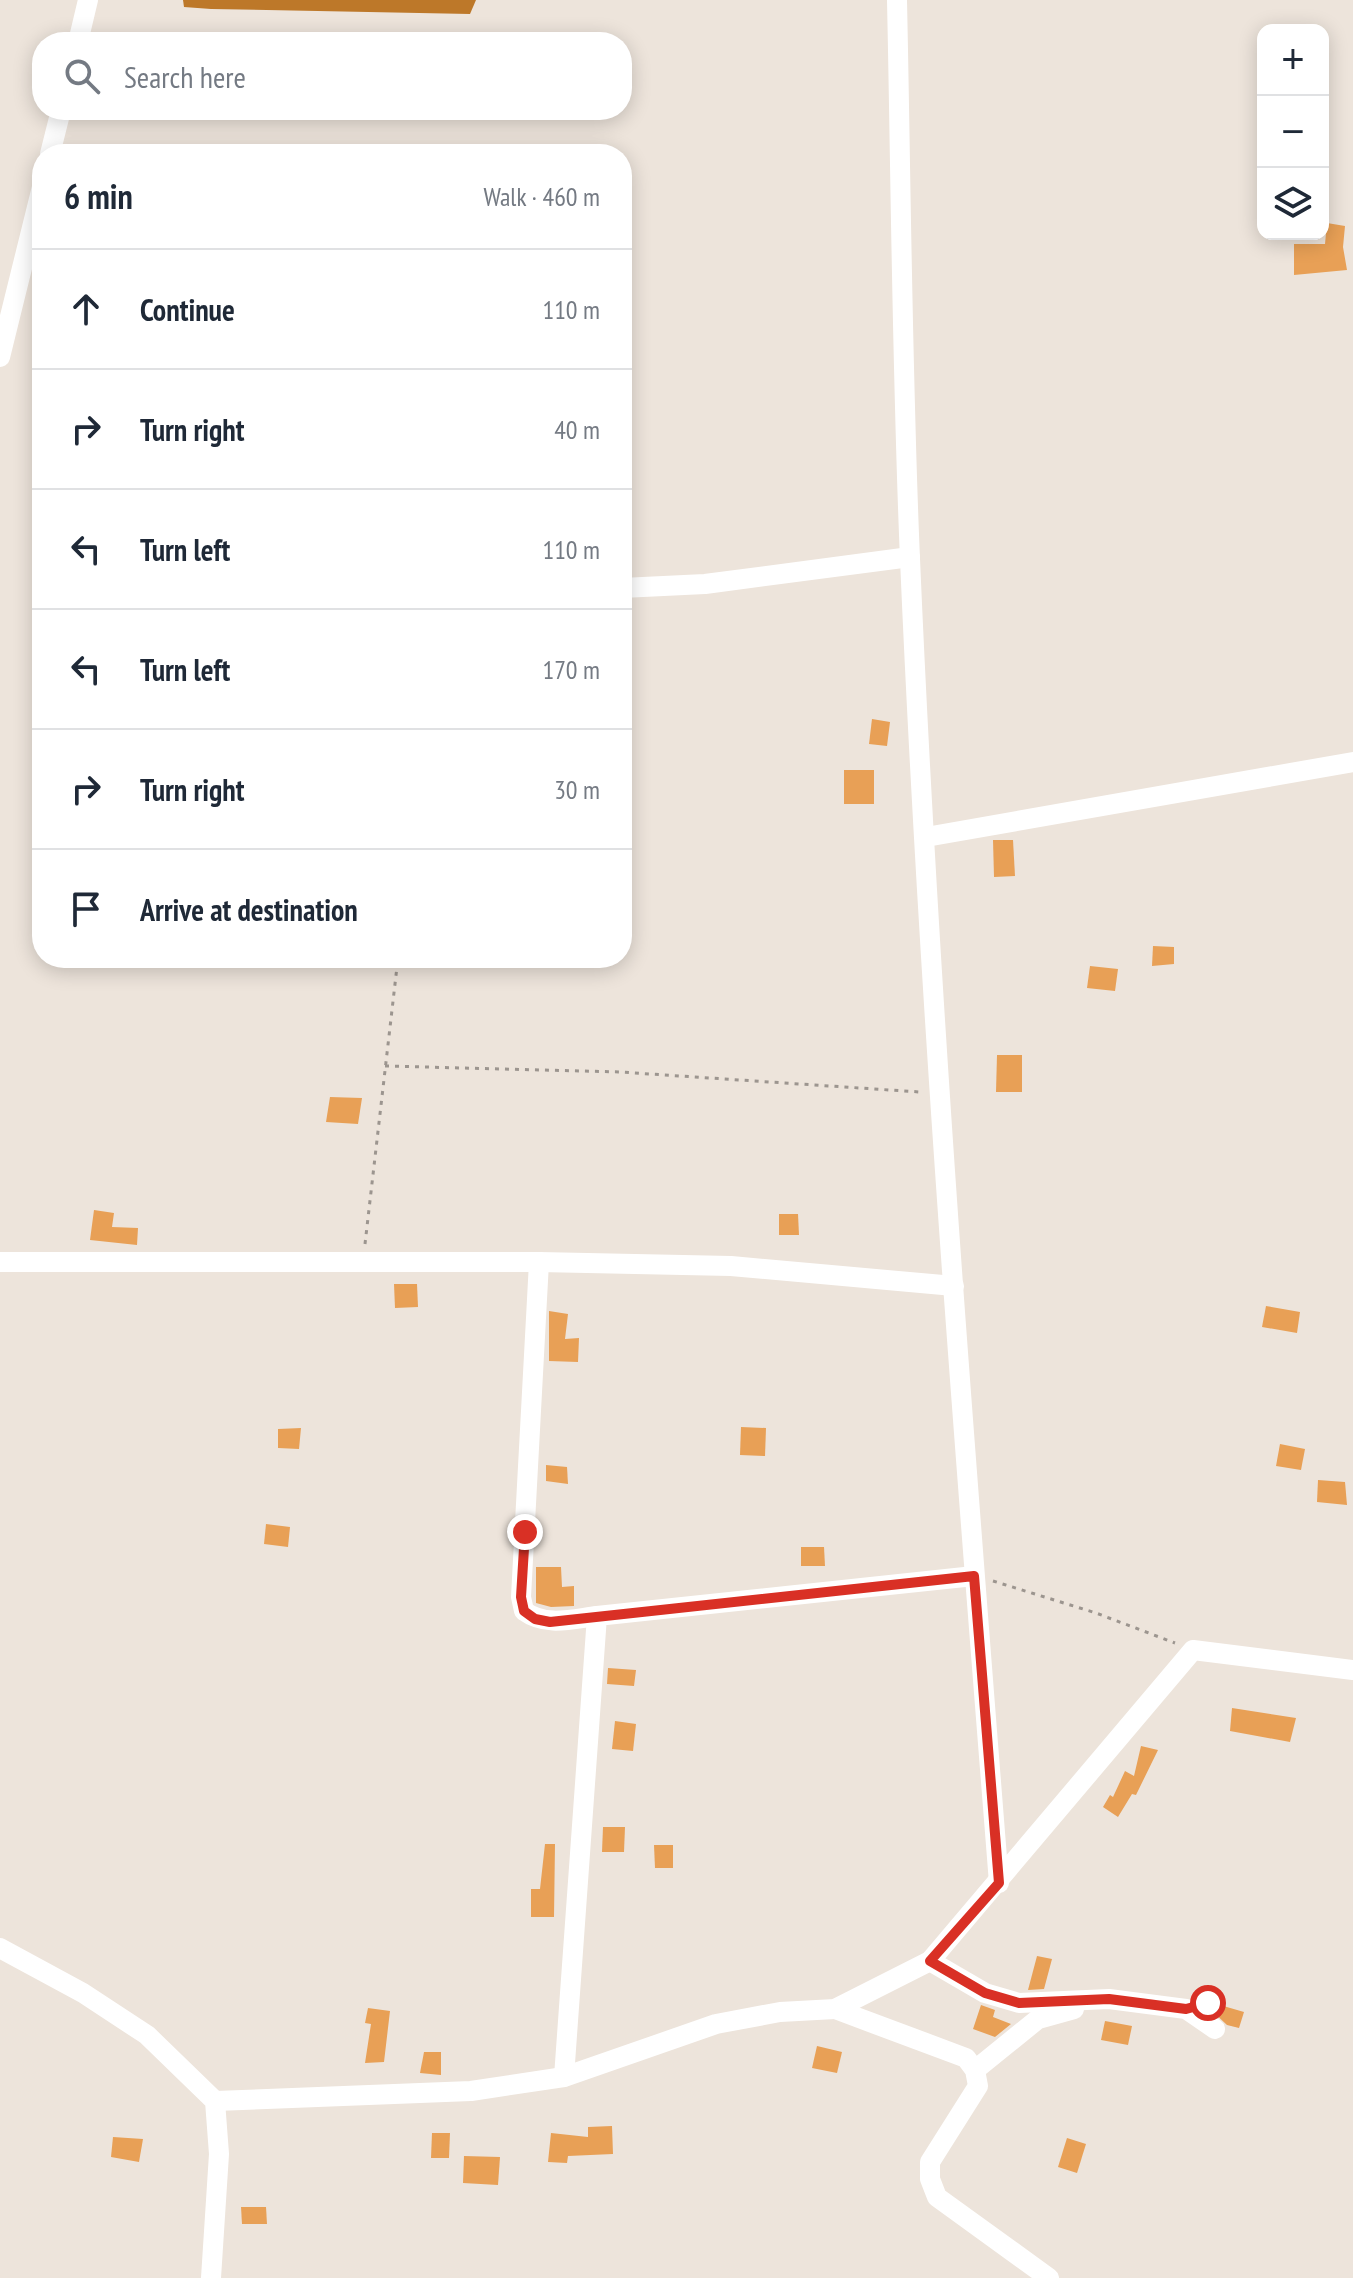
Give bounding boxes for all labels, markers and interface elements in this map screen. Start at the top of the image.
map controls [1257,24,1329,240]
button: + [1257,24,1329,96]
search box [32,32,632,120]
icon: search [60,54,104,98]
text: Search here [124,57,246,96]
button: − [1257,96,1329,168]
button: layers [1257,168,1329,240]
text: 6 min [64,174,133,218]
text: Walk · 460 m [483,180,600,213]
icon: ahead [64,287,108,331]
text: Continue [140,290,235,329]
text: 110 m [542,293,600,326]
icon: right [64,407,108,451]
text: Turn right [140,410,244,449]
text: 40 m [554,413,600,446]
icon: left [64,527,108,571]
text: Turn left [140,530,230,569]
text: 110 m [542,533,600,566]
icon: left [64,647,108,691]
text: Turn left [140,650,230,689]
text: 170 m [542,653,600,686]
icon: right [64,767,108,811]
text: Turn right [140,770,244,809]
text: 30 m [554,773,600,806]
icon: arrive [64,887,108,931]
text: Arrive at destination [140,890,358,929]
route end [507,1514,543,1550]
route start [1190,1985,1226,2021]

